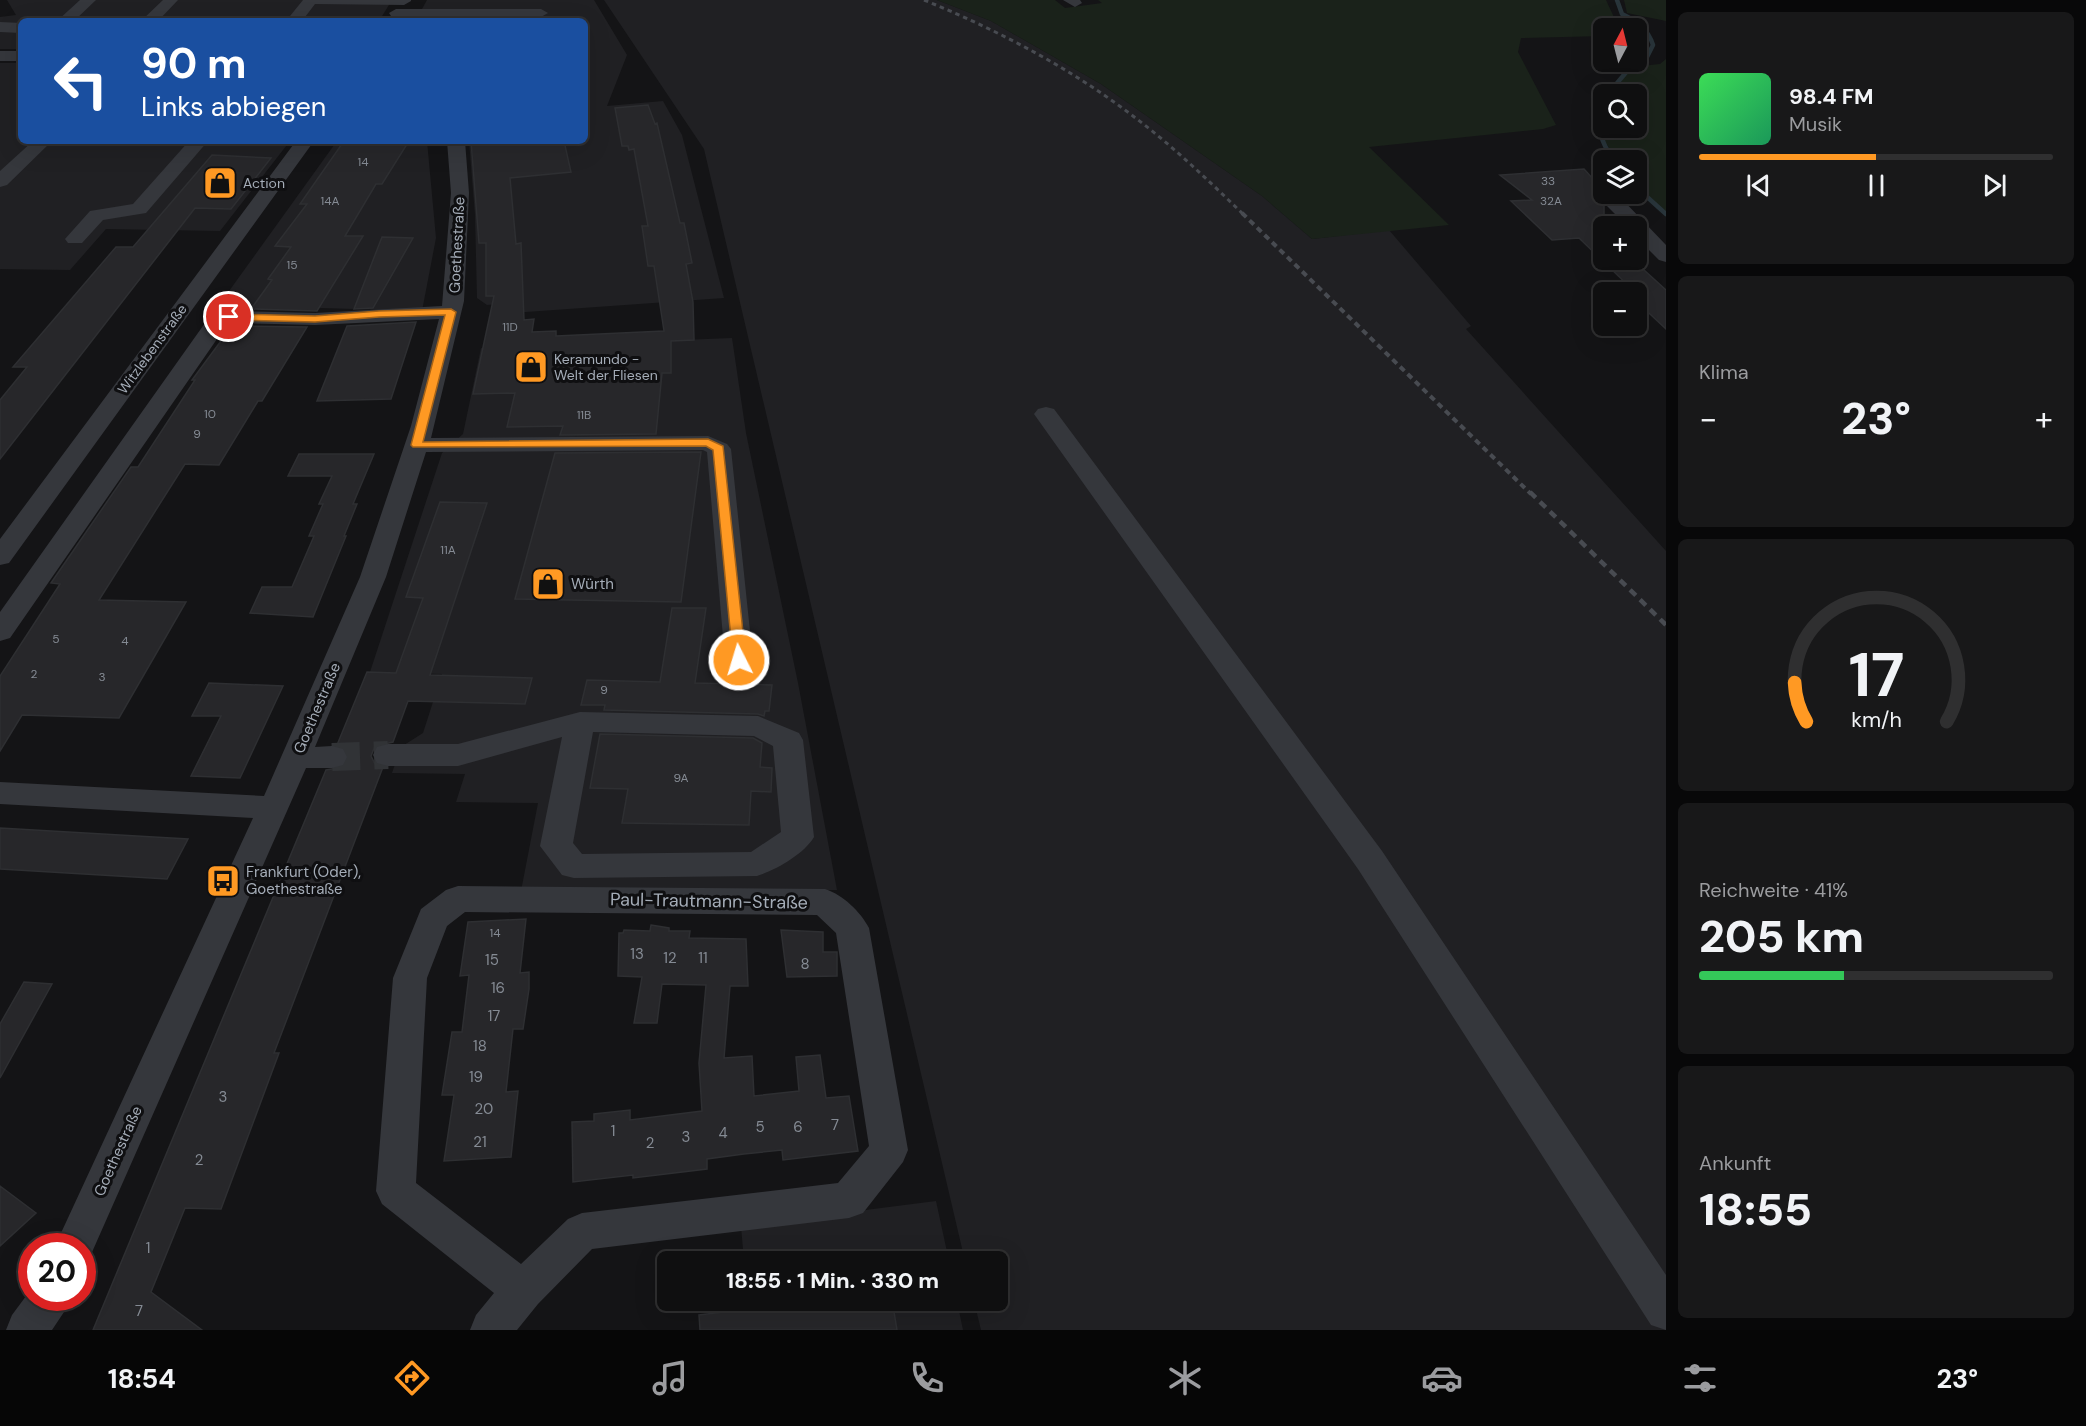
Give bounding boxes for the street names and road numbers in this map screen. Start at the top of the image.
street label: Goethestraße [444,196,470,294]
street label: Witzlebenstraße [113,301,191,397]
street label: Goethestraße [289,660,345,756]
street label: Paul-Trautmann-Straße [610,887,808,915]
street label: Goethestraße [89,1103,147,1199]

